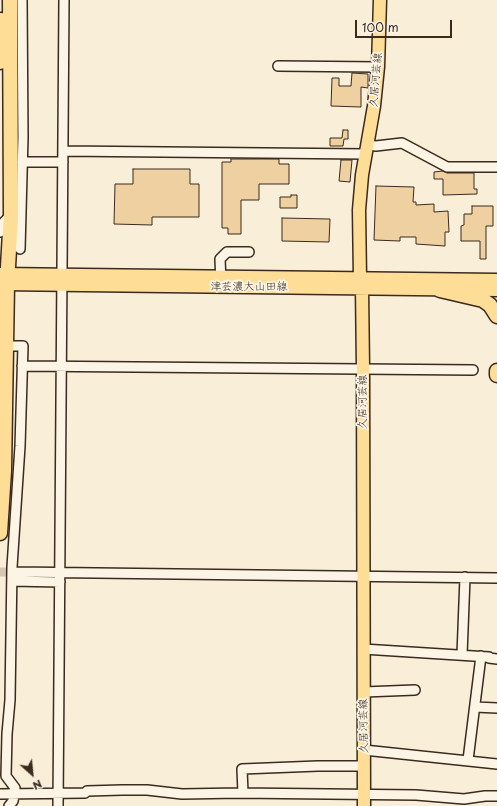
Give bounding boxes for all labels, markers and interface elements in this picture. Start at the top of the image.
scale bar [357,12,454,38]
text: 100 m [362,18,399,36]
street label: 久居河芸線 [367,52,385,108]
street label: 津芸濃大山田線 [211,280,287,294]
street label: 久居河芸線 [356,375,370,429]
street label: 久居河芸線 [357,698,371,754]
north arrow [12,754,52,794]
text: N [30,776,45,795]

